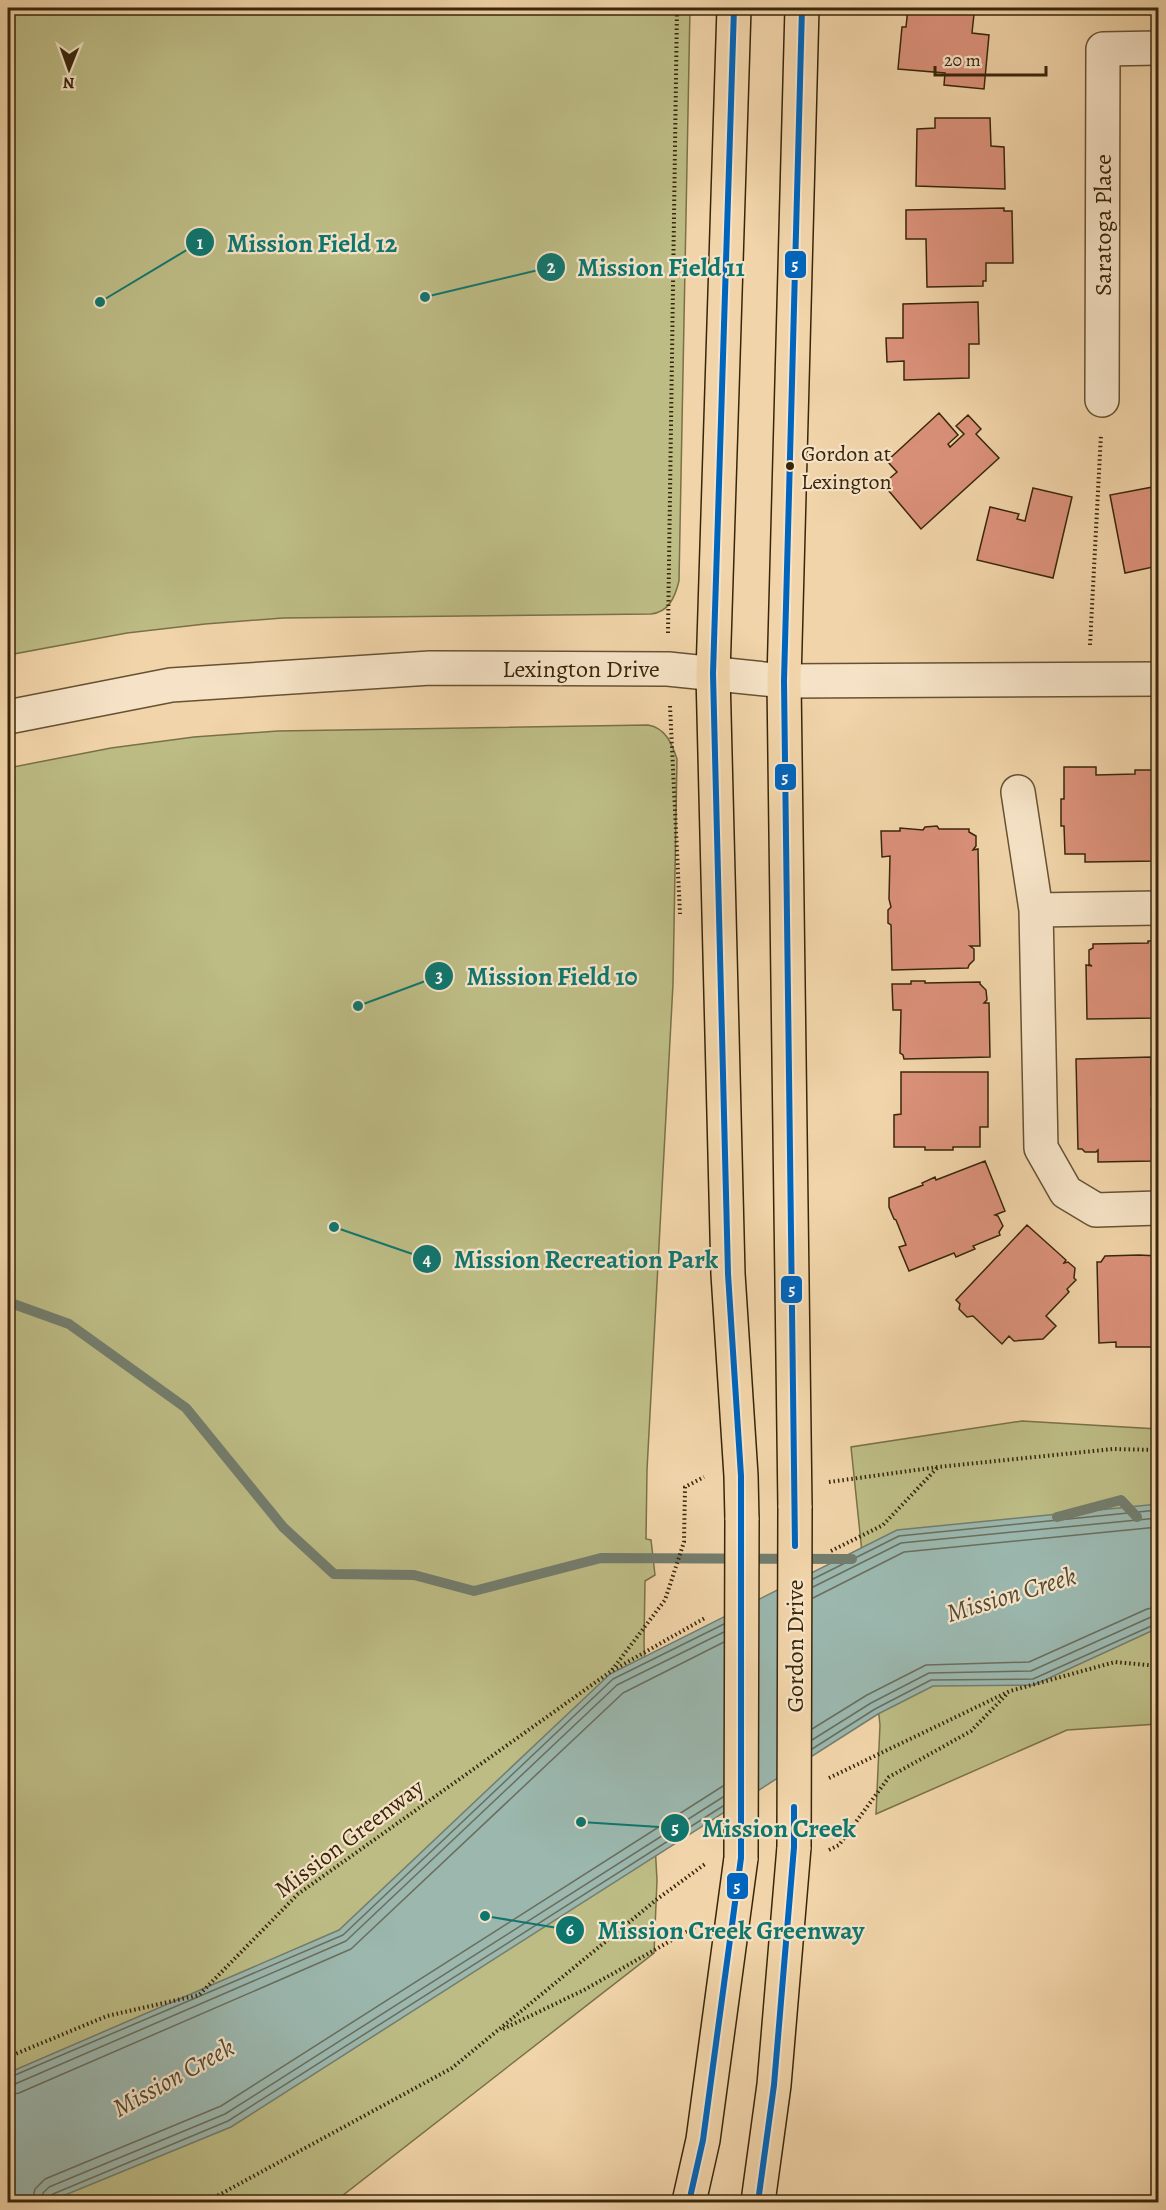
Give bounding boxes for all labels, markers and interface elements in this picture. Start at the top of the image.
north arrow [39,39,99,99]
scale bar [935,39,1046,77]
text: 20 m [944,48,981,72]
text: N [62,72,75,94]
street label: Saratoga Place [1087,154,1119,296]
callout: Mission Field 12 [185,220,409,264]
text: Mission Field 12 [227,226,398,261]
text: 1 [197,231,204,255]
callout: Mission Field 11 [536,245,757,289]
text: Mission Field 11 [577,250,745,285]
line badge: 5 [784,250,807,279]
text: 5 [792,254,799,276]
text: 2 [547,255,556,279]
place label: Gordon at Lexington [801,439,892,497]
marker: Gordon at Lexington [784,460,796,472]
street label: Lexington Drive [502,653,660,685]
line badge: 5 [774,763,797,791]
text: 5 [782,767,789,789]
callout: Mission Field 10 [424,954,650,998]
text: Mission Field 10 [466,959,638,994]
text: 3 [435,964,443,988]
callout: Mission Recreation Park [412,1237,730,1281]
text: Mission Recreation Park [454,1242,719,1277]
text: 4 [423,1247,432,1271]
line badge: 5 [780,1275,803,1304]
text: 5 [789,1279,796,1301]
water label: Mission Creek [942,1558,1080,1631]
street label: Gordon Drive [779,1579,811,1713]
street label: Mission Greenway [268,1771,431,1905]
callout: Mission Creek [660,1806,868,1850]
text: Mission Creek [702,1811,857,1846]
text: 5 [671,1816,679,1840]
line badge: 5 [726,1872,749,1900]
text: 5 [734,1876,741,1898]
callout: Mission Creek Greenway [555,1908,876,1952]
text: Mission Creek Greenway [598,1913,865,1948]
text: 6 [566,1918,574,1942]
water label: Mission Creek [106,2030,240,2125]

